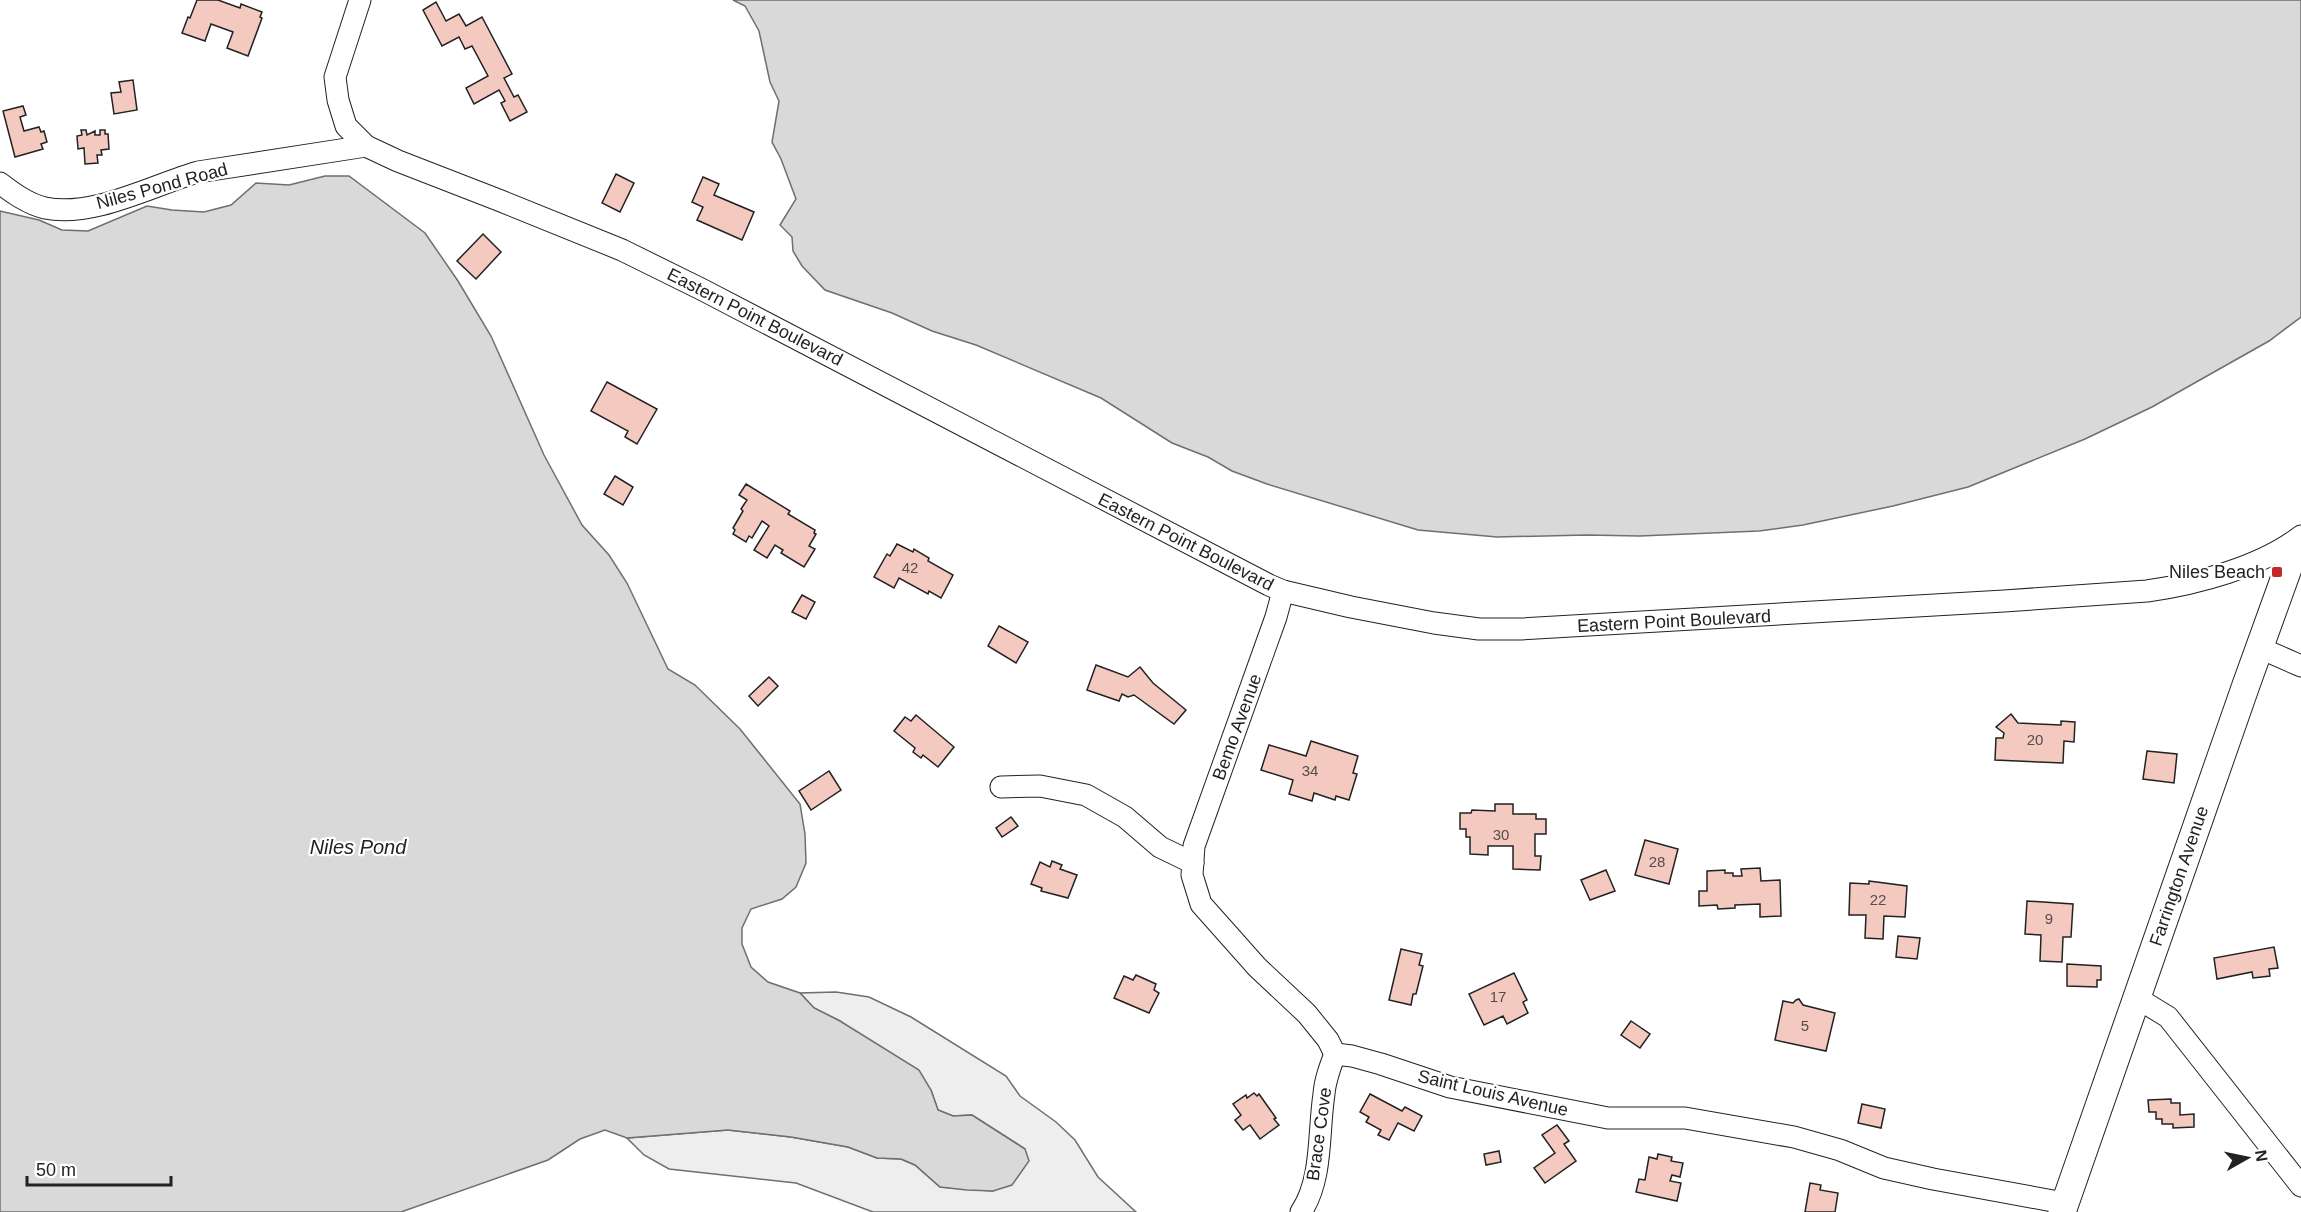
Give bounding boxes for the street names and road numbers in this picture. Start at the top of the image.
street label: Niles Pond Road [94,159,230,213]
street label: Eastern Point Boulevard [664,264,846,370]
street label: Eastern Point Boulevard [1095,489,1277,595]
street label: Eastern Point Boulevard [1577,606,1771,636]
street label: Bemo Avenue [1208,671,1266,783]
street label: Farrington Avenue [2146,803,2212,949]
street label: Saint Louis Avenue [1416,1066,1570,1120]
street label: Brace Cove [1303,1086,1335,1182]

